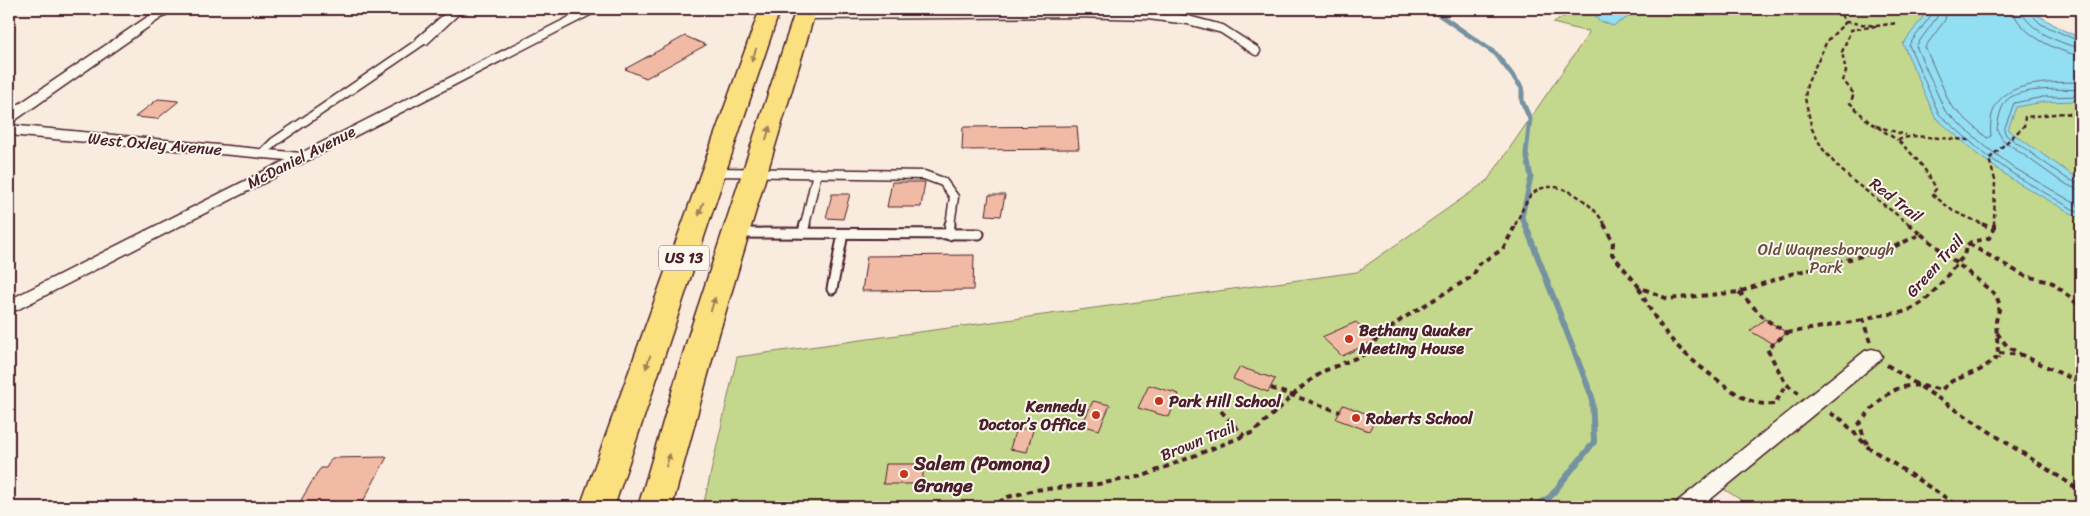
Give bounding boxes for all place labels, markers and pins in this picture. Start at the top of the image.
place label: Bethany Quaker Meeting House [1358,316,1474,363]
marker: Bethany Quaker Meeting House [1343,333,1355,345]
place label: Park Hill School [1169,387,1282,416]
place label: Kennedy Doctor’s Office [979,392,1087,439]
marker: Park Hill School [1153,395,1165,407]
place label: Roberts School [1365,404,1474,433]
marker: Kennedy Doctor’s Office [1090,409,1102,421]
marker: Roberts School [1350,412,1362,424]
place label: Salem (Pomona) Grange [913,447,1050,502]
marker: Salem (Pomona) Grange [898,468,910,480]

